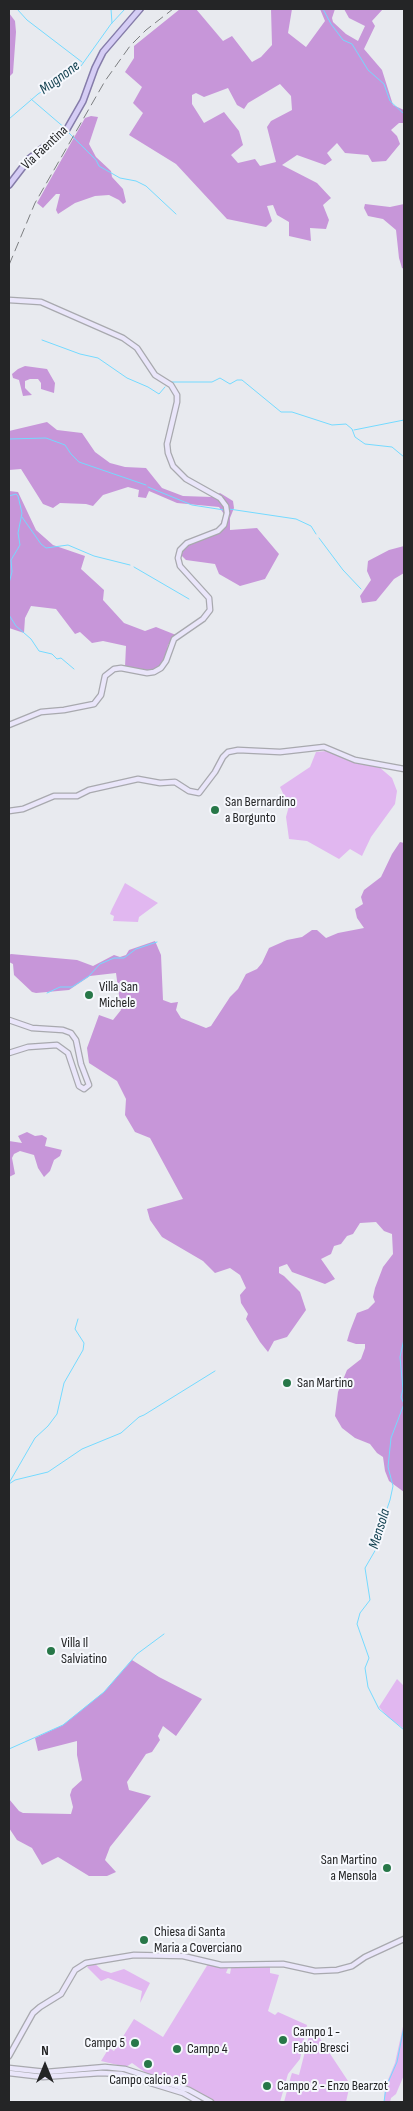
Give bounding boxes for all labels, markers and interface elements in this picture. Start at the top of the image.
water label: Mugnone [36,57,84,99]
street label: Via Faentina [18,122,72,174]
place label: San Bernardino a Borgunto [225,794,296,826]
marker: San Bernardino a Borgunto [209,804,221,816]
place label: Villa San Michele [99,979,138,1012]
marker: Villa San Michele [83,989,95,1001]
place label: San Martino [297,1375,353,1391]
marker: San Martino [281,1377,293,1389]
water label: Mensola [365,1507,395,1551]
place label: Villa Il Salviatino [61,1635,107,1668]
marker: Villa Il Salviatino [45,1645,57,1657]
place label: San Martino a Mensola [321,1852,377,1884]
marker: San Martino a Mensola [381,1862,393,1874]
place label: Chiesa di Santa Maria a Coverciano [154,1924,242,1956]
marker: Chiesa di Santa Maria a Coverciano [138,1934,150,1946]
place label: Campo 1 - Fabio Bresci [293,2024,349,2056]
marker: Campo 1 - Fabio Bresci [277,2034,289,2046]
place label: Campo 5 [85,2035,125,2051]
marker: Campo 5 [129,2037,141,2049]
north arrow [20,2041,70,2091]
place label: Campo 4 [187,2041,228,2057]
text: N [41,2042,49,2059]
marker: Campo 4 [171,2043,183,2055]
marker: Campo calcio a 5 [142,2058,154,2070]
place label: Campo calcio a 5 [109,2072,187,2088]
place label: Campo 2 - Enzo Bearzot [277,2078,388,2094]
marker: Campo 2 - Enzo Bearzot [261,2080,273,2092]

